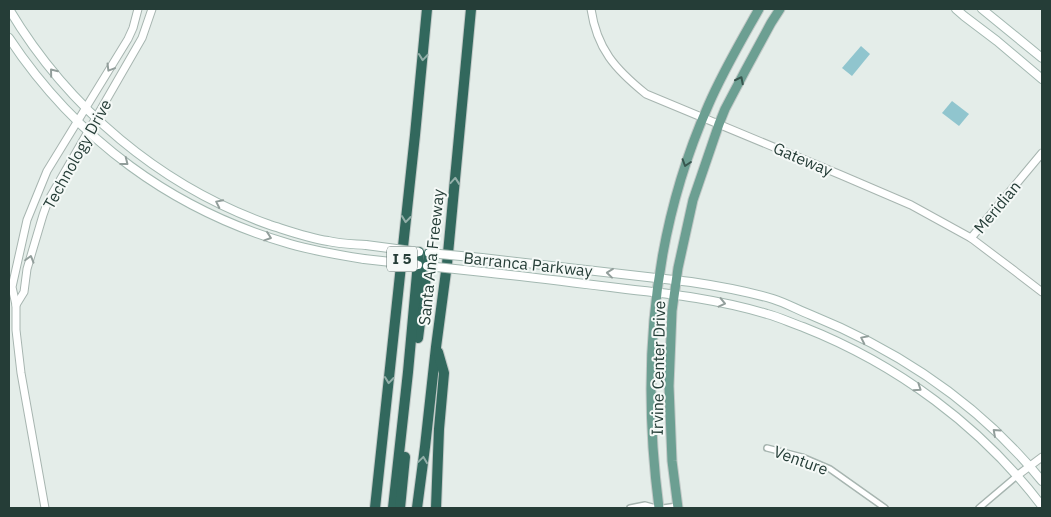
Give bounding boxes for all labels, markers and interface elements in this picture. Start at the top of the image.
one-way arrow [418,54,429,62]
one-way arrow [107,63,117,72]
one-way arrow [50,68,59,77]
one-way arrow [734,76,744,85]
street label: Technology Drive [38,95,116,213]
street label: Gateway [770,138,836,180]
one-way arrow [119,157,128,165]
one-way arrow [682,159,692,167]
one-way arrow [449,177,460,185]
street label: Meridian [969,177,1025,237]
street label: Santa Ana Freeway [414,188,448,326]
one-way arrow [215,199,224,209]
one-way arrow [401,215,412,223]
one-way arrow [264,231,272,241]
road number: I 5 [387,246,417,272]
street label: Barranca Parkway [462,247,594,281]
one-way arrow [24,255,34,264]
one-way arrow [606,268,614,279]
one-way arrow [718,297,727,308]
street label: Irvine Center Drive [647,300,669,436]
one-way arrow [860,334,869,345]
one-way arrow [384,377,395,385]
one-way arrow [912,382,921,391]
one-way arrow [993,429,1002,438]
street label: Venture [771,441,831,479]
one-way arrow [418,456,428,464]

